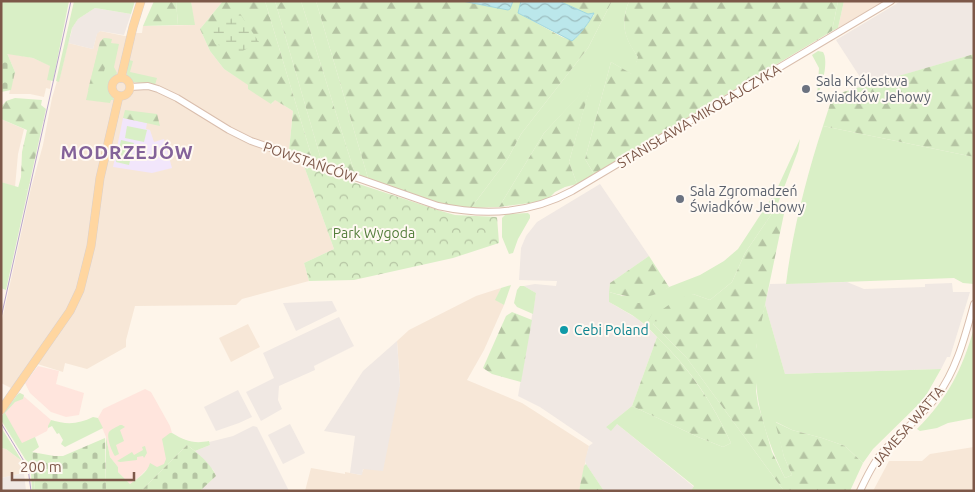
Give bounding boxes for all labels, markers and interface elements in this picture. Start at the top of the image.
street label: STANISŁAWA MIKOŁAJCZYKA [614,61,784,171]
place label: Sala Królestwa Swiadków Jehowy [816,73,931,105]
marker: Sala Królestwa Swiadków Jehowy [800,83,812,95]
street label: POWSTAŃCÓW [261,138,359,186]
district label: MODRZEJÓW [60,141,194,163]
place label: Sala Zgromadzeń Świadków Jehowy [690,183,805,215]
marker: Sala Zgromadzeń Świadków Jehowy [674,193,686,205]
park label: Park Wygoda [333,225,415,241]
place label: Cebi Poland [574,322,649,338]
marker: Cebi Poland [558,324,570,336]
street label: JAMESA WATTA [869,383,947,469]
scale bar [12,450,135,482]
text: 200 m [20,458,62,475]

